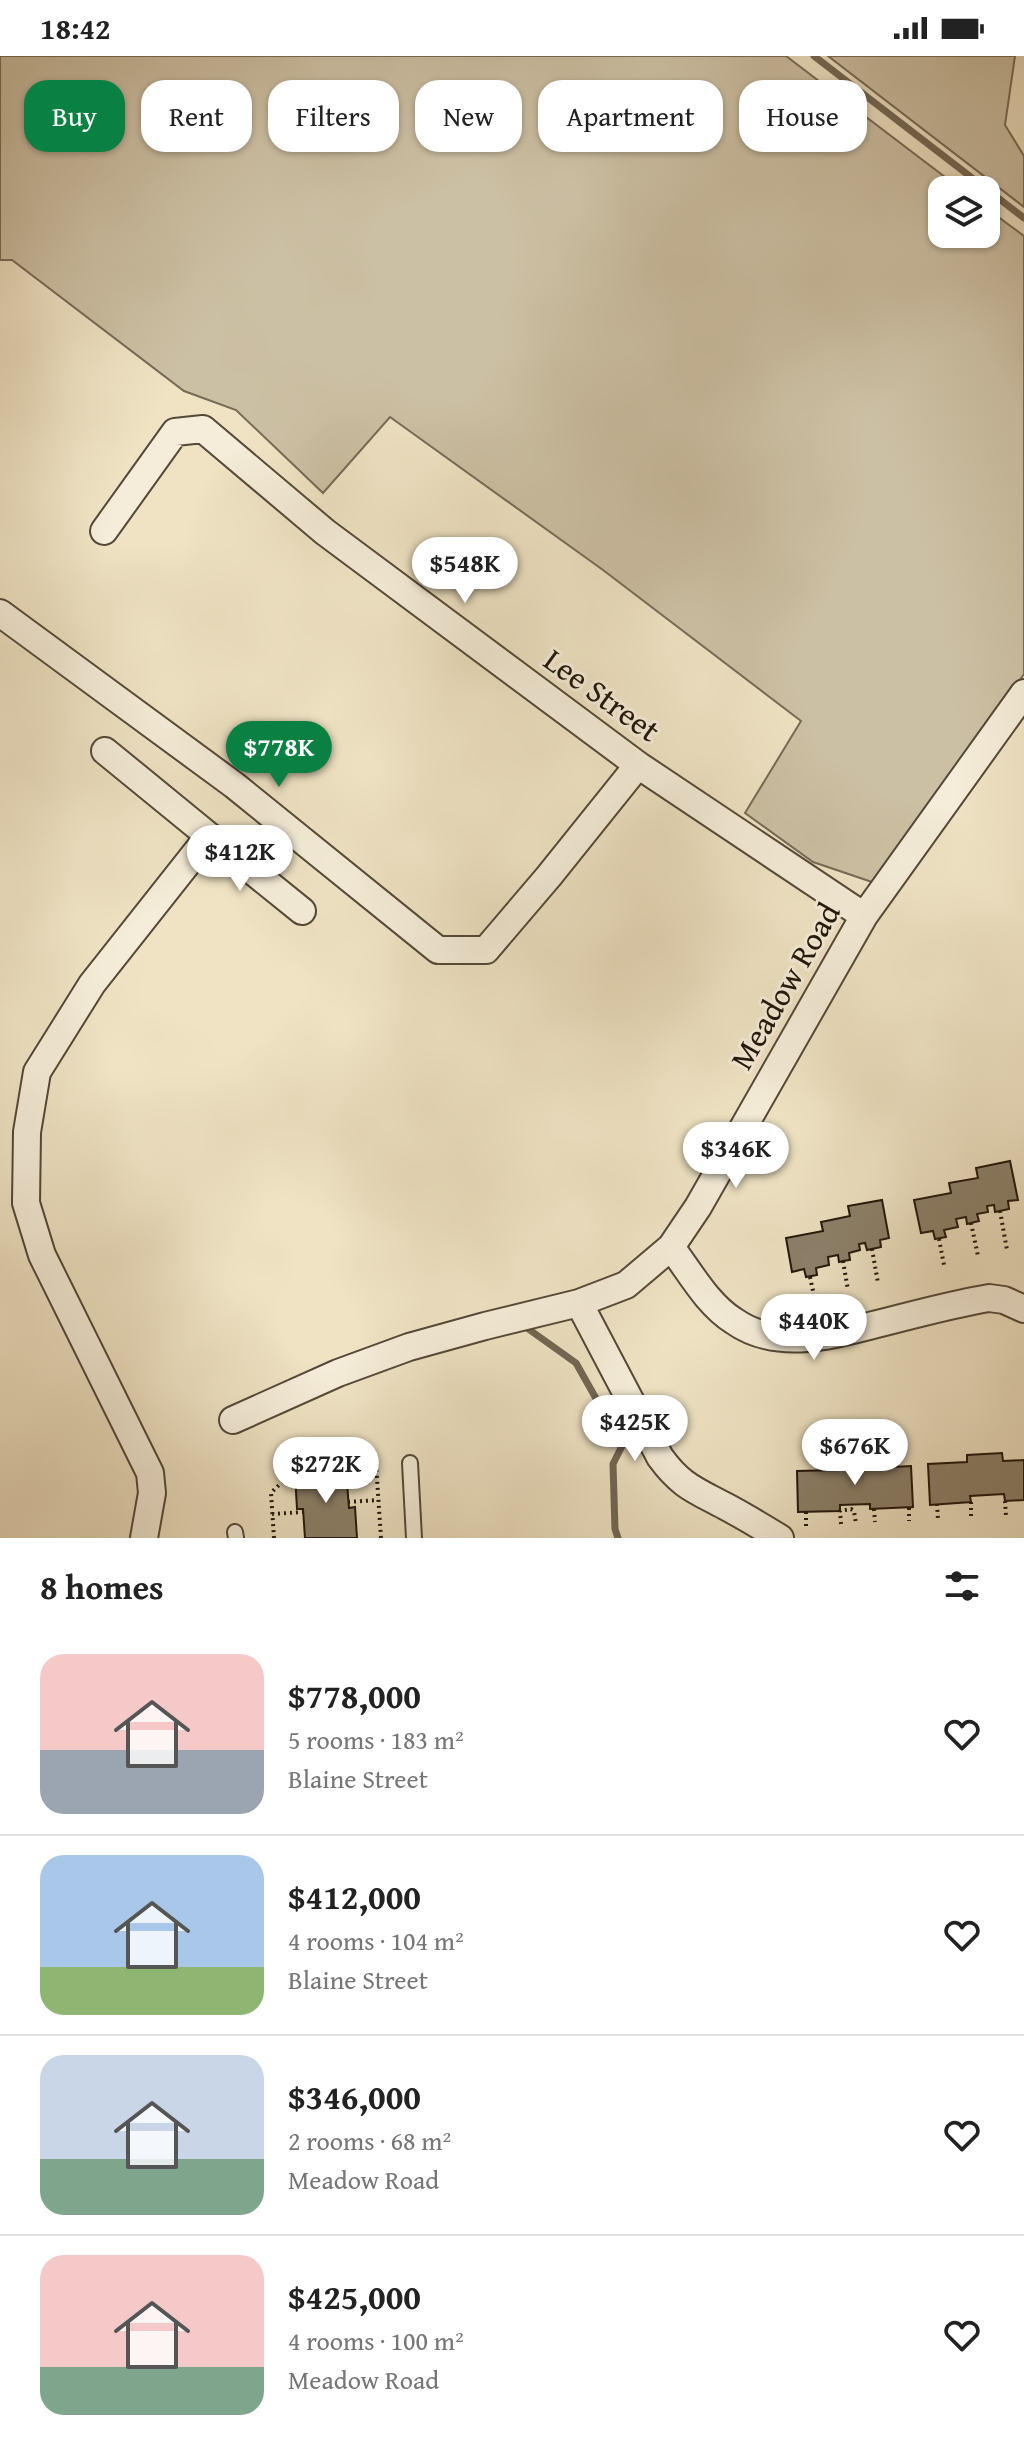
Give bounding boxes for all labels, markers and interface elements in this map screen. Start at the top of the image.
text: 18:42 [40,6,111,50]
chip: Buy [24,80,125,152]
chip: Rent [141,80,252,152]
chip: Filters [268,80,399,152]
chip: New [415,80,522,152]
chip: Apartment [538,80,723,152]
chip: House [739,80,867,152]
map controls [928,176,1000,248]
button: layers [928,176,1000,248]
pin: $548K [409,537,521,605]
text: $548K [430,543,500,582]
street label: Lee Street [534,636,670,753]
pin: $778K [223,721,335,789]
text: $778K [244,727,314,766]
pin: $412K [184,825,296,893]
text: $412K [205,831,275,870]
street label: Meadow Road [718,893,851,1078]
pin: $346K [680,1122,792,1190]
text: $346K [701,1128,771,1167]
pin: $440K [758,1294,870,1362]
text: $440K [779,1300,849,1339]
pin: $425K [579,1395,691,1463]
text: $425K [600,1401,670,1440]
pin: $676K [799,1419,911,1487]
text: $676K [820,1425,890,1464]
pin: $272K [270,1437,382,1505]
text: $272K [291,1443,361,1482]
text: 8 homes [40,1562,164,1611]
icon: filters [940,1564,984,1608]
text: $778,000 [288,1671,421,1720]
icon: home [104,1686,200,1782]
icon: heart [940,1712,984,1756]
text: 5 rooms · 183 m² [288,1720,464,1759]
text: Blaine Street [288,1759,428,1798]
text: $412,000 [288,1872,421,1921]
icon: home [104,1887,200,1983]
icon: heart [940,1913,984,1957]
text: 4 rooms · 104 m² [288,1921,464,1960]
text: Blaine Street [288,1960,428,1999]
text: $346,000 [288,2072,421,2121]
icon: home [104,2087,200,2183]
icon: heart [940,2113,984,2157]
text: 2 rooms · 68 m² [288,2121,451,2160]
text: Meadow Road [288,2160,439,2199]
text: $425,000 [288,2272,421,2321]
icon: home [104,2287,200,2383]
icon: heart [940,2313,984,2357]
text: 4 rooms · 100 m² [288,2321,464,2360]
text: Meadow Road [288,2360,439,2399]

